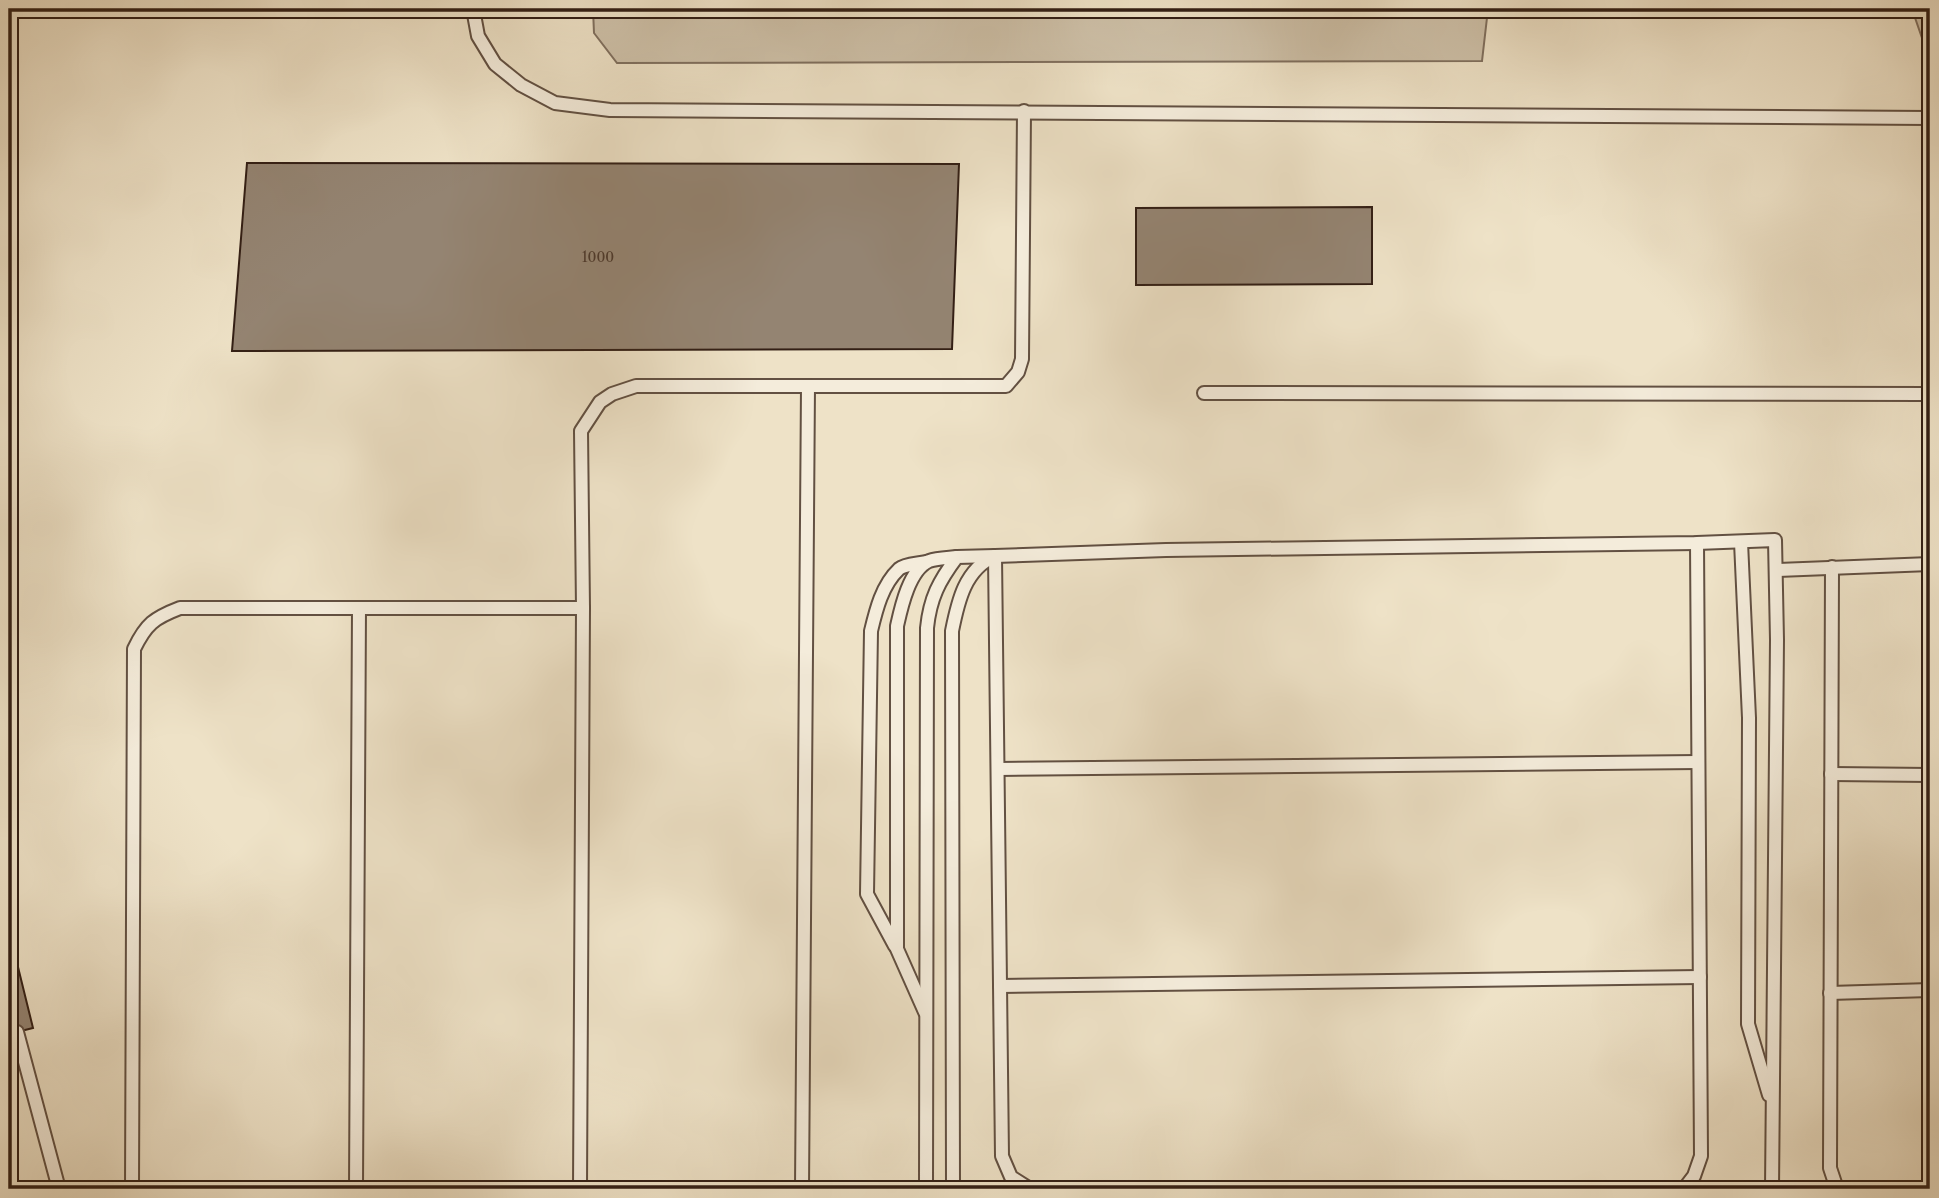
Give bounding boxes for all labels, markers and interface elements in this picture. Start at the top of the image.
house number: 1000 [582,248,614,266]

